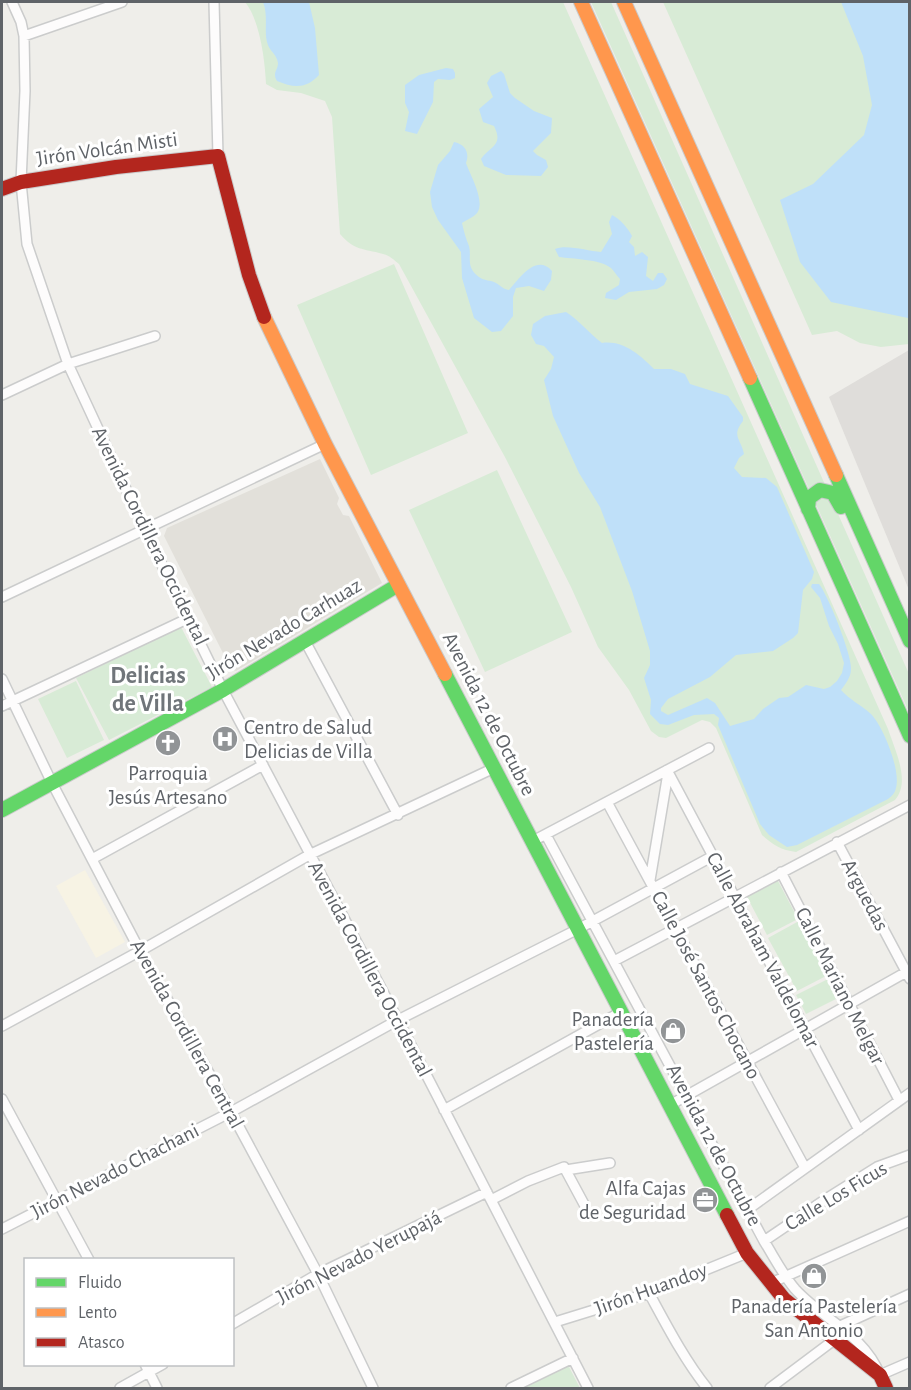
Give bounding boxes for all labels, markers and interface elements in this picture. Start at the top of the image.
street label: Jirón Volcán Misti [35,129,179,169]
street label: Avenida Cordillera Occidental [88,423,212,649]
street label: Jirón Nevado Carhuaz [203,575,365,683]
street label: Avenida 12 de Octubre [439,629,539,799]
district label: Delicias de Villa [110,664,186,716]
place label: Centro de Salud Delicias de Villa [244,717,373,762]
hospital icon: Centro de Salud Delicias de Villa [210,724,240,754]
church icon: Parroquia Jesús Artesano [153,728,183,758]
place label: Parroquia Jesús Artesano [109,763,227,808]
street label: Calle Abraham Valdelomar [702,849,824,1052]
street label: Arguedas [837,856,893,934]
street label: Avenida Cordillera Occidental [304,858,436,1080]
street label: Calle José Santos Chocano [647,887,765,1083]
street label: Calle Mariano Melgar [791,904,889,1068]
street label: Avenida Cordillera Central [126,936,248,1132]
place label: Panadería Pastelería [571,1009,654,1054]
shop icon: Panadería Pastelería [658,1016,688,1046]
street label: Avenida 12 de Octubre [662,1061,766,1229]
street label: Jirón Nevado Chachani [28,1120,202,1222]
street label: Calle Los Ficus [781,1157,891,1235]
place label: Alfa Cajas de Seguridad [579,1178,686,1223]
office icon: Alfa Cajas de Seguridad [690,1185,720,1215]
street label: Jirón Nevado Yerupajá [273,1206,445,1308]
legend [24,1258,234,1366]
street label: Jirón Huandoy [592,1259,710,1319]
shop icon: Panadería Pastelería San Antonio [799,1261,829,1291]
text: Fluido [78,1274,122,1292]
place label: Panadería Pastelería San Antonio [731,1296,897,1341]
text: Lento [78,1304,117,1322]
text: Atasco [78,1334,125,1352]

